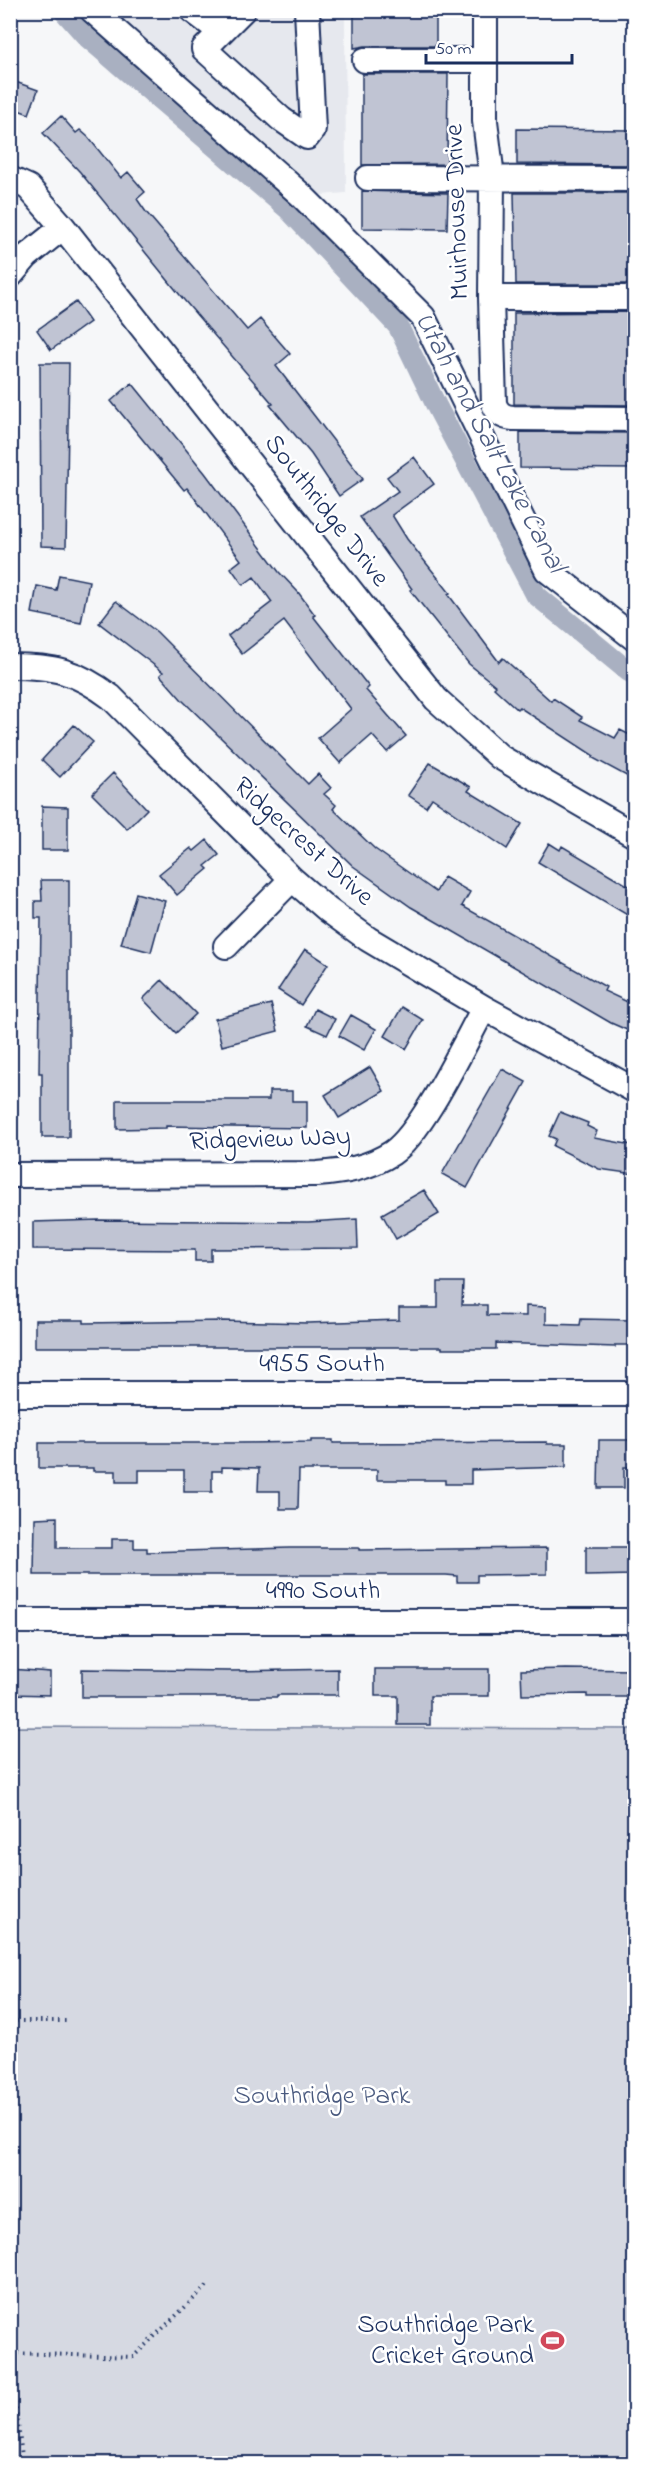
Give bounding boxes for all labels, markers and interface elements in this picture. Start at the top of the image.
scale bar [426,27,572,65]
text: 50 m [435,37,472,63]
street label: Muirhouse Drive [435,122,481,301]
water label: Utah and Salt Lake Canal [403,305,577,583]
street label: Southridge Drive [254,426,399,596]
street label: Ridgecrest Drive [224,768,383,917]
street label: Ridgeview Way [189,1118,351,1162]
street label: 4955 South [259,1345,385,1384]
street label: 4990 South [266,1572,380,1611]
park label: Southridge Park [234,2077,411,2116]
place label: Southridge Park Cricket Ground [357,2306,534,2376]
sports icon: Southridge Park Cricket Ground [539,2328,565,2354]

